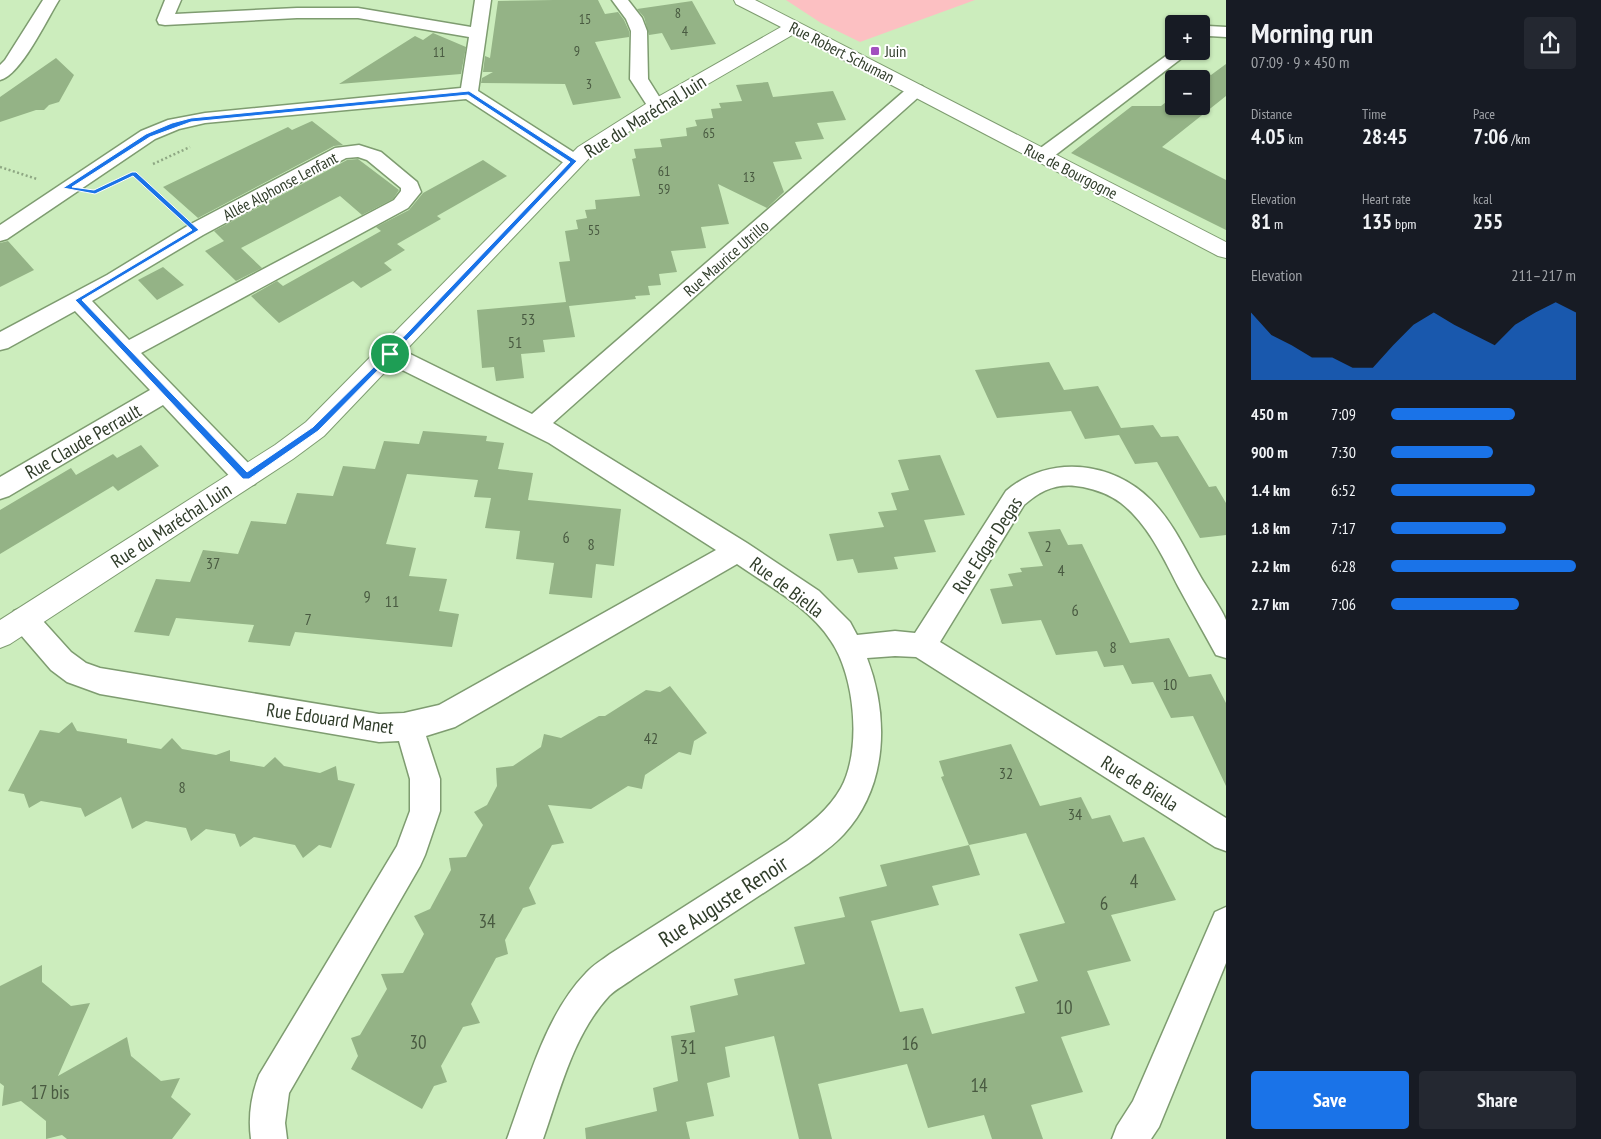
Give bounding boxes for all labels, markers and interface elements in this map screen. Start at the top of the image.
house number: 8 [675,4,681,22]
house number: 15 [579,10,591,28]
text: Morning run [1251,14,1373,51]
map controls [1165,15,1210,115]
button: + [1165,15,1210,60]
street label: Rue Robert Schuman [786,17,898,87]
button: share [1524,17,1576,69]
house number: 4 [682,22,689,40]
place label: Juin [884,41,906,61]
house number: 9 [574,42,580,60]
house number: 11 [433,43,445,61]
marker: Juin [869,45,881,57]
text: 07:09 · 9 × 450 m [1251,52,1349,72]
street label: Rue du Maréchal Juin [580,69,710,163]
button: − [1165,70,1210,115]
house number: 3 [586,75,592,93]
text: Distance [1251,105,1292,123]
text: Time [1362,105,1386,123]
text: Pace [1473,105,1495,123]
text: 4.05 [1251,123,1286,150]
text: 28:45 [1362,123,1407,150]
text: 7:06 [1473,123,1508,150]
house number: 65 [703,124,715,142]
text: km [1286,130,1303,148]
text: /km [1508,130,1530,148]
street label: Rue de Bourgogne [1021,139,1121,203]
street label: Allée Alphonse Lenfant [219,147,341,225]
house number: 61 [658,162,670,180]
house number: 13 [743,168,755,186]
house number: 59 [658,180,670,198]
text: Elevation [1251,190,1296,208]
text: Heart rate [1362,190,1411,208]
text: kcal [1473,190,1492,208]
text: 81 [1251,208,1271,235]
text: 135 [1362,208,1392,235]
text: 255 [1473,208,1503,235]
street label: Rue Maurice Utrillo [679,215,773,300]
text: m [1271,215,1283,233]
text: bpm [1392,215,1416,233]
house number: 55 [588,221,600,239]
text: Elevation [1251,265,1302,285]
text: 211–217 m [1511,265,1576,285]
house number: 53 [521,309,535,329]
house number: 51 [508,332,522,352]
pin [369,333,411,375]
icon: arrive [376,340,404,368]
street label: Rue Claude Perrault [21,398,146,484]
text: 450 m [1251,404,1288,424]
text: 7:09 [1331,404,1356,424]
text: 900 m [1251,442,1288,462]
text: 7:30 [1331,442,1356,462]
street label: Rue du Maréchal Juin [106,477,236,573]
text: 1.4 km [1251,480,1290,500]
text: 6:52 [1331,480,1356,500]
street label: Rue Edgar Degas [947,492,1027,598]
text: 1.8 km [1251,518,1290,538]
text: 7:17 [1331,518,1356,538]
house number: 6 [562,527,570,547]
house number: 8 [587,534,595,554]
house number: 2 [1044,536,1052,556]
street label: Rue de Biella [745,551,829,623]
house number: 37 [206,553,220,573]
text: 2.2 km [1251,556,1290,576]
text: 6:28 [1331,556,1356,576]
house number: 4 [1057,560,1065,580]
house number: 9 [363,586,371,606]
house number: 11 [385,591,399,611]
text: 2.7 km [1251,594,1289,614]
text: 7:06 [1331,594,1356,614]
house number: 6 [1071,600,1079,620]
house number: 7 [304,609,312,629]
house number: 8 [1109,637,1117,657]
house number: 10 [1163,674,1177,694]
street label: Rue Edouard Manet [265,697,396,739]
house number: 42 [644,728,658,748]
street label: Rue de Biella [1097,750,1183,816]
house number: 32 [999,763,1013,783]
house number: 8 [178,777,186,797]
house number: 34 [1068,804,1082,824]
street label: Rue Auguste Renoir [653,849,793,953]
house number: 4 [1130,869,1139,893]
house number: 6 [1100,891,1108,915]
house number: 34 [478,909,496,933]
house number: 10 [1055,995,1073,1019]
house number: 30 [409,1030,427,1054]
house number: 16 [901,1031,919,1055]
house number: 31 [679,1035,697,1059]
button: Save [1251,1071,1409,1129]
button: Share [1419,1071,1576,1129]
house number: 14 [970,1073,988,1097]
house number: 17 bis [30,1080,70,1104]

